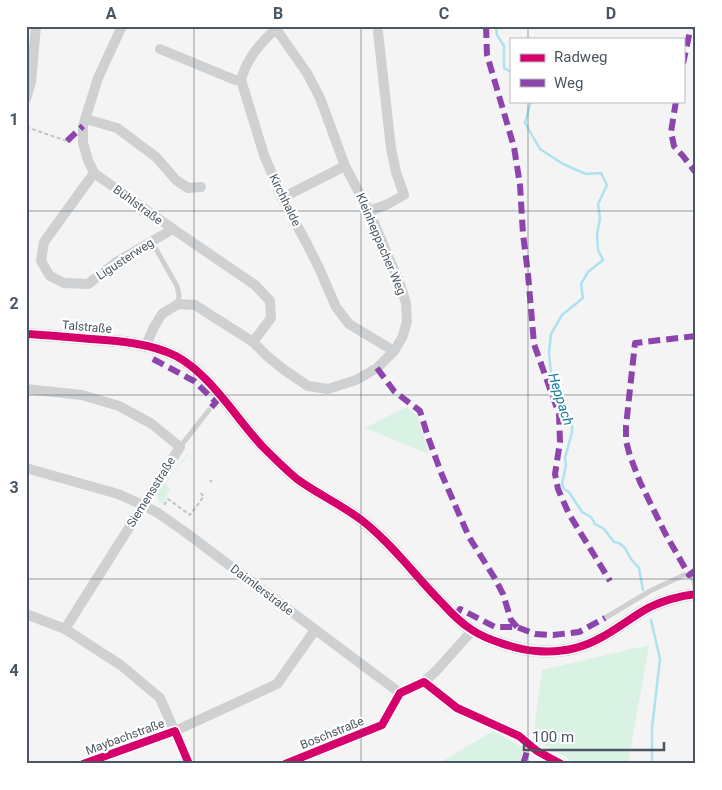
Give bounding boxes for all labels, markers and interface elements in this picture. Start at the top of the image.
text: A [106,4,117,23]
text: B [273,4,283,23]
text: C [439,4,449,23]
text: D [606,4,616,23]
legend [510,38,684,102]
text: Radweg [554,48,608,66]
text: Weg [554,74,583,92]
text: 1 [9,110,19,129]
street label: Kirchhalde [266,172,304,228]
street label: Bühlstraße [111,182,165,228]
street label: Kleinheppacher Weg [353,191,409,297]
street label: Ligusterweg [94,235,156,283]
text: 2 [9,294,19,313]
street label: Talstraße [62,318,112,336]
water label: Heppach [545,371,577,427]
street label: Siemensstraße [124,454,178,530]
text: 3 [9,478,19,497]
street label: Daimlerstraße [228,562,296,618]
text: 4 [9,661,19,680]
street label: Boschstraße [298,714,366,752]
street label: Maybachstraße [84,716,166,758]
scale bar [524,720,664,752]
text: 100 m [532,728,574,746]

